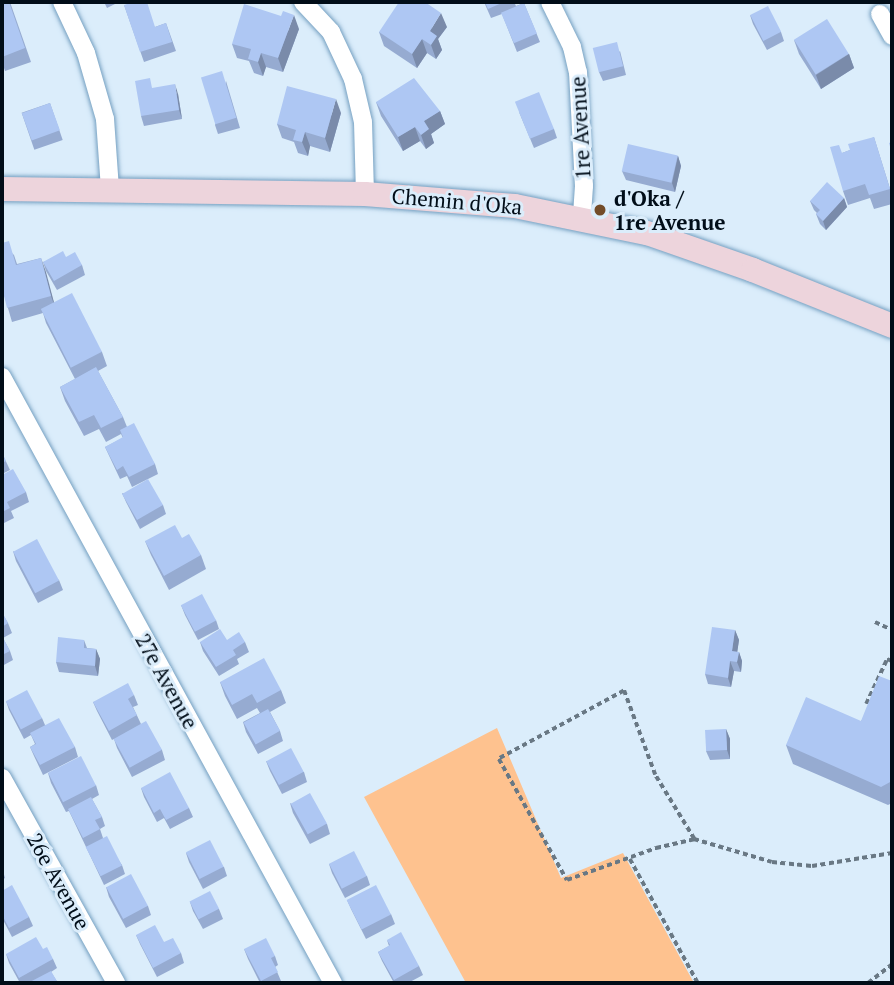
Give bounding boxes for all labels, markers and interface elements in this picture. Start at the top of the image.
street label: 1re Avenue [565,76,595,180]
street label: Chemin d'Oka [391,183,523,219]
place label: d'Oka / 1re Avenue [614,185,726,235]
marker: d'Oka / 1re Avenue [592,202,608,218]
street label: 27e Avenue [130,629,204,733]
street label: 26e Avenue [22,828,96,934]

